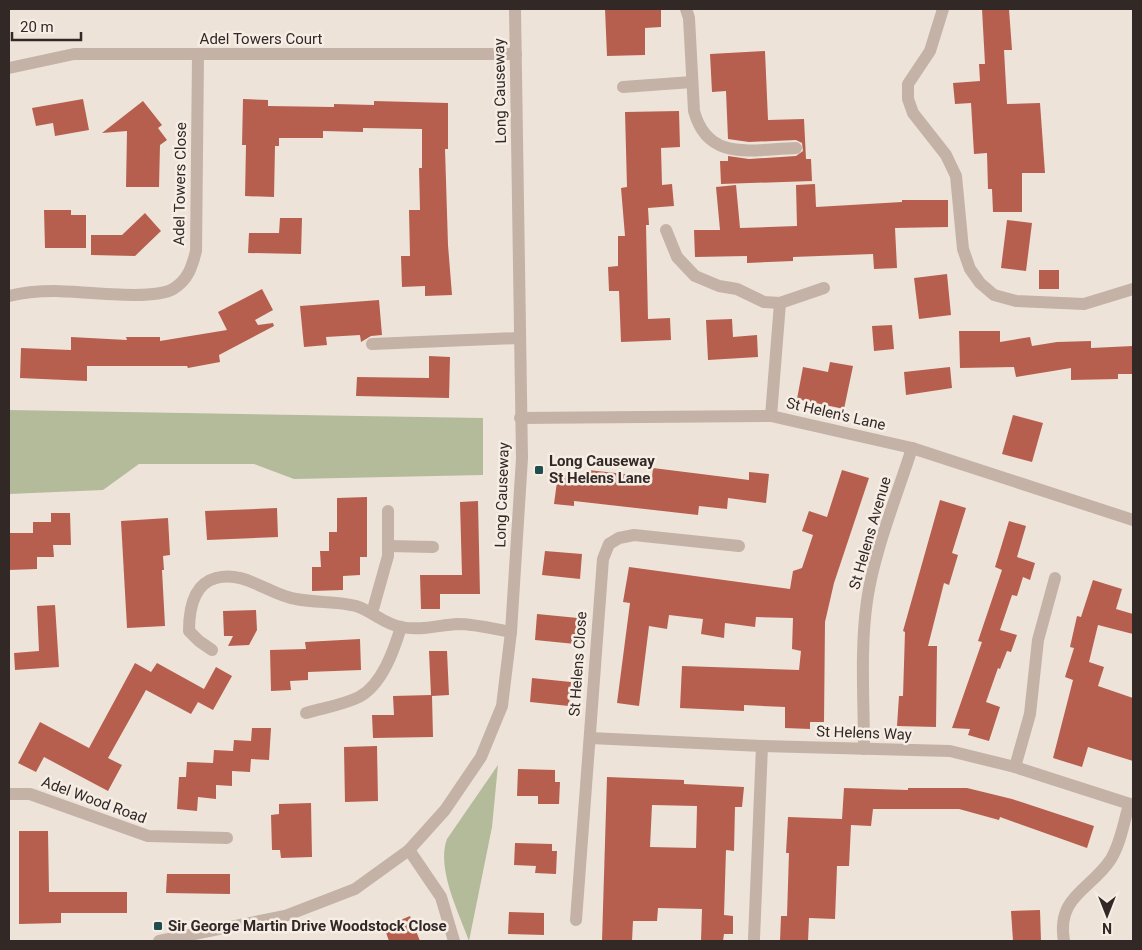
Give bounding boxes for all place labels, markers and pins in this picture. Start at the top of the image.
place label: Long Causeway St Helens Lane [549,452,655,487]
marker: Long Causeway St Helens Lane [533,464,545,476]
place label: Sir George Martin Drive Woodstock Close [168,917,447,935]
marker: Sir George Martin Drive Woodstock Close [152,920,164,932]

